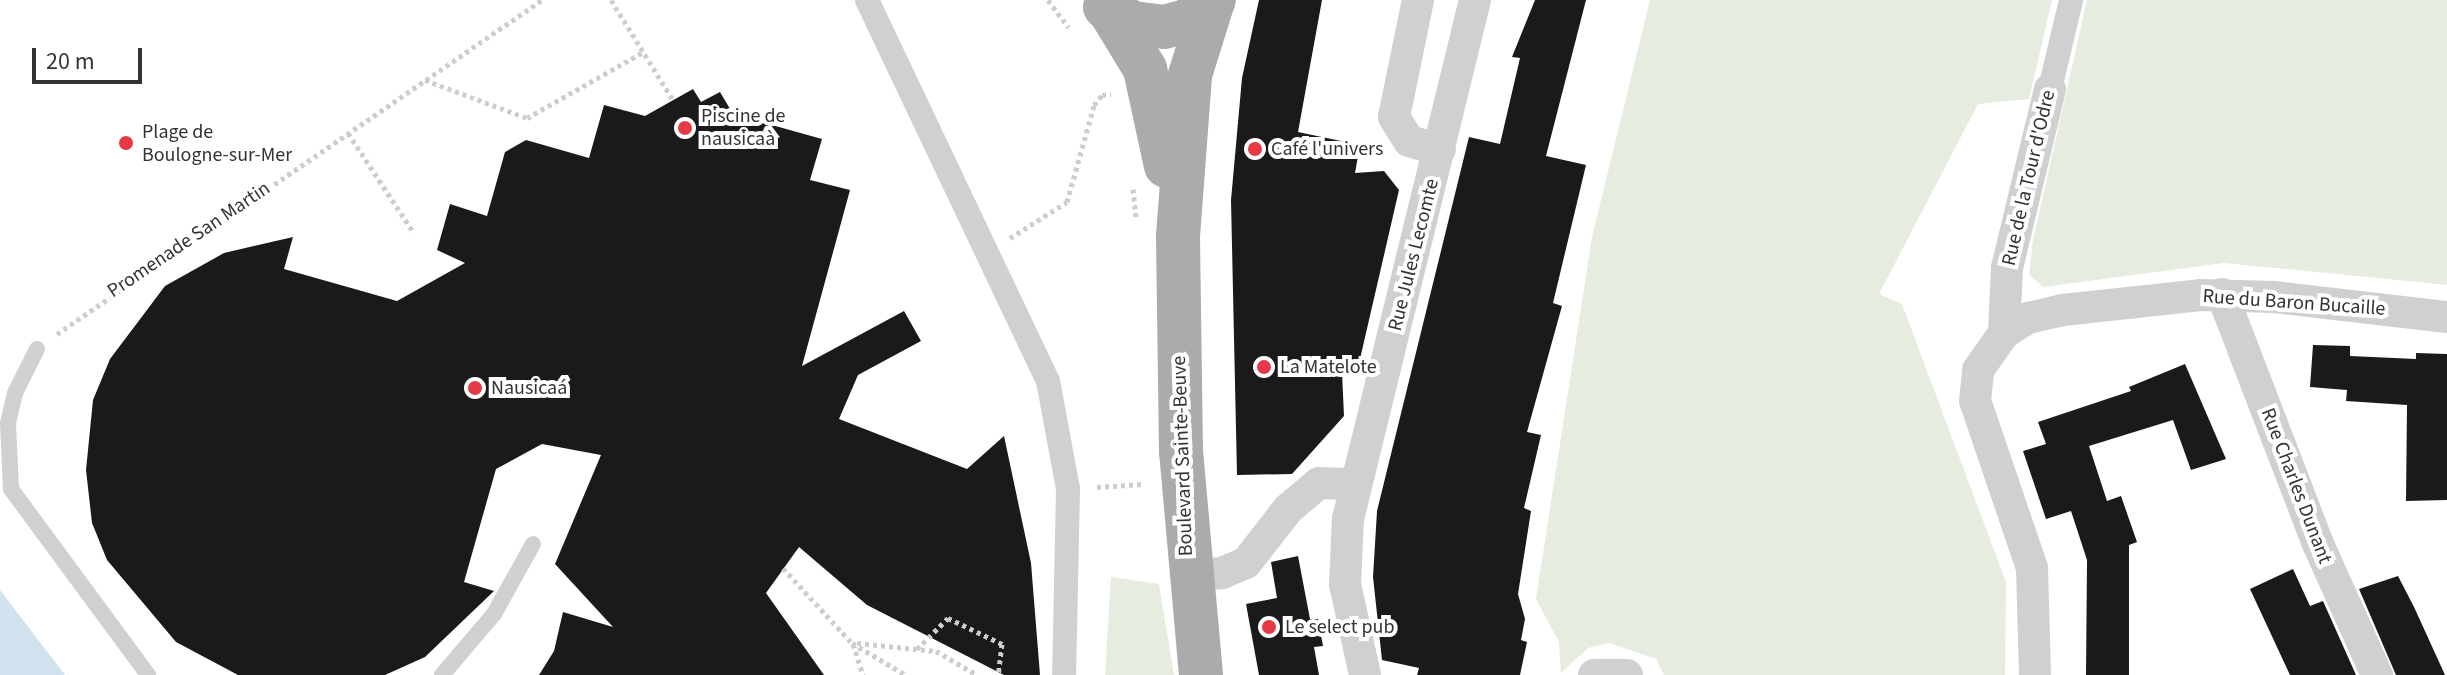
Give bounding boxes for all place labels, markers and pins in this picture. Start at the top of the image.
place label: Piscine de nausicaà [701,104,786,151]
marker: Piscine de nausicaà [676,119,694,137]
place label: Plage de Boulogne-sur-Mer [142,120,292,167]
marker: Plage de Boulogne-sur-Mer [117,134,135,152]
place label: Café l'univers [1271,137,1383,161]
marker: Café l'univers [1246,140,1264,158]
place label: La Matelote [1280,355,1377,379]
marker: La Matelote [1255,358,1273,376]
place label: Nausicaá [491,376,567,400]
marker: Nausicaá [466,379,484,397]
place label: Le select pub [1285,615,1394,639]
marker: Le select pub [1260,618,1278,636]

